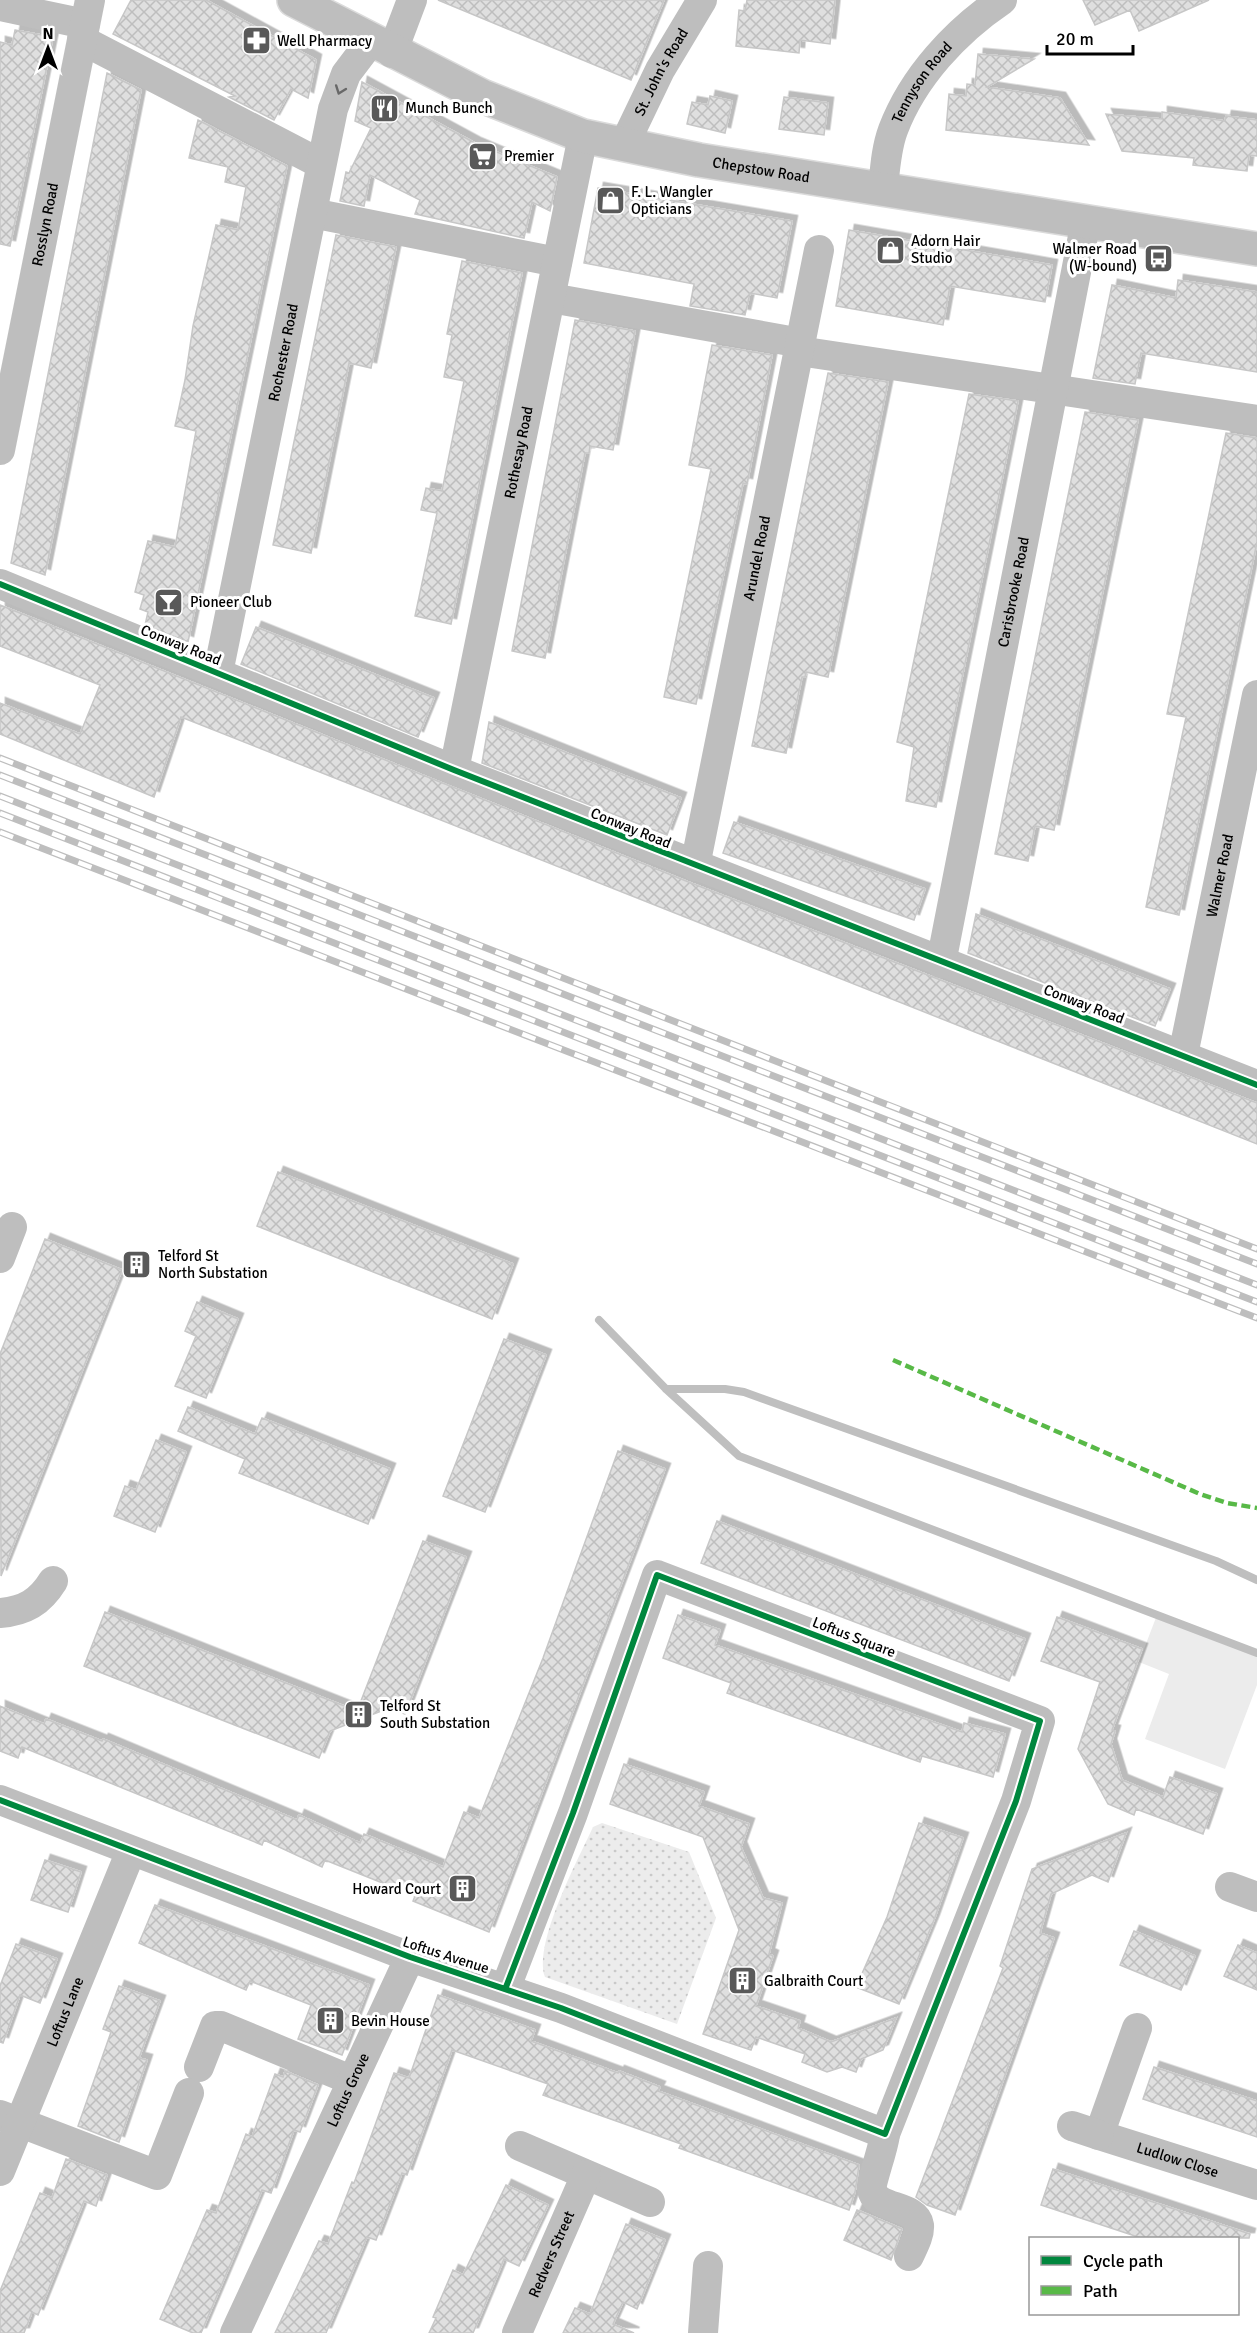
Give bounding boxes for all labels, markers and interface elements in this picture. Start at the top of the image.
north arrow [18,18,78,78]
scale bar [1047,18,1132,56]
text: N [42,24,54,44]
pharmacy icon: Well Pharmacy [240,25,272,57]
street label: St. John's Road [630,25,692,119]
text: 20 m [1056,28,1094,50]
place label: Well Pharmacy [277,32,372,50]
street label: Tennyson Road [888,38,956,126]
one-way arrow [335,84,347,95]
restaurant icon: Munch Bunch [368,92,400,124]
place label: Munch Bunch [405,99,493,117]
supermarket icon: Premier [467,140,499,172]
place label: Premier [504,147,555,165]
street label: Chepstow Road [711,153,811,187]
street label: Rosslyn Road [28,181,62,268]
place label: F. L. Wangler Opticians [631,183,713,218]
shop icon: F. L. Wangler Opticians [594,185,626,217]
place label: Adorn Hair Studio [911,232,981,267]
shop icon: Adorn Hair Studio [874,234,906,266]
place label: Walmer Road (W-bound) [1052,240,1137,275]
bus stop icon: Walmer Road (W-bound) [1142,242,1174,274]
street label: Rochester Road [265,302,302,403]
street label: Rothesay Road [500,405,537,500]
street label: Arundel Road [740,514,774,602]
street label: Carisbrooke Road [994,535,1033,649]
bar icon: Pioneer Club [153,586,185,618]
place label: Pioneer Club [190,593,272,611]
street label: Conway Road [138,621,224,669]
street label: Conway Road [588,804,674,852]
street label: Walmer Road [1203,832,1237,919]
street label: Conway Road [1041,980,1127,1028]
place label: Telford St North Substation [158,1247,268,1282]
building icon: Telford St North Substation [121,1249,153,1281]
street label: Loftus Square [810,1613,898,1661]
place label: Telford St South Substation [380,1697,490,1732]
building icon: Telford St South Substation [343,1699,375,1731]
building icon: Howard Court [446,1873,478,1905]
place label: Howard Court [352,1880,441,1898]
street label: Loftus Avenue [400,1933,492,1977]
building icon: Galbraith Court [727,1965,759,1997]
place label: Galbraith Court [764,1972,863,1990]
street label: Loftus Lane [43,1974,88,2049]
building icon: Bevin House [314,2005,346,2037]
place label: Bevin House [351,2012,430,2030]
street label: Loftus Grove [323,2050,373,2130]
street label: Ludlow Close [1134,2138,1221,2181]
street label: Redvers Street [525,2208,578,2300]
legend [1029,2237,1239,2315]
text: Cycle path [1083,2250,1163,2272]
text: Path [1083,2280,1118,2302]

